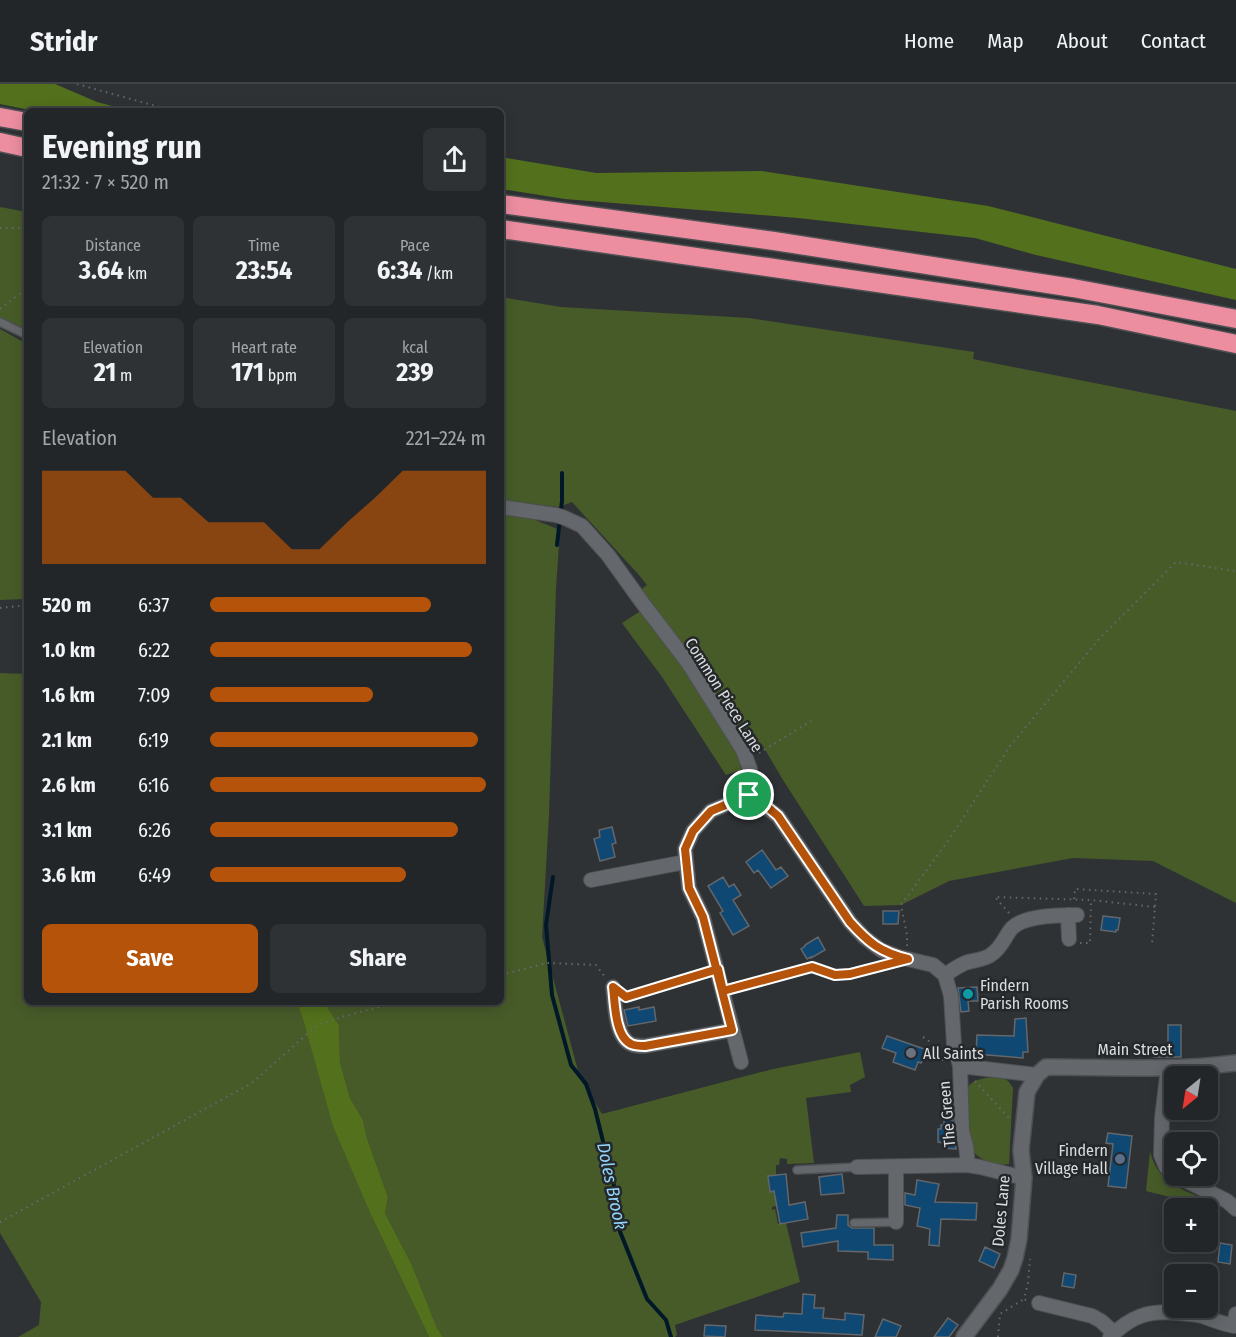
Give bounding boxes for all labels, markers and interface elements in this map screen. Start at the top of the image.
text: Stridr [30,25,97,58]
text: Home [904,28,954,54]
text: Map [987,28,1024,54]
text: About [1057,28,1108,54]
text: Contact [1141,28,1206,54]
text: Evening run [42,127,202,167]
button: share [423,128,486,191]
text: 21:32 · 7 × 520 m [42,170,169,194]
text: Distance [85,236,141,255]
text: Time [248,236,280,255]
text: Pace [400,236,430,255]
text: 3.64 [79,255,124,286]
text: 23:54 [236,255,292,286]
text: 6:34 [377,255,422,286]
text: km [124,264,147,283]
text: /km [422,264,453,283]
text: Elevation [83,338,143,357]
text: Heart rate [231,338,297,357]
text: kcal [402,338,428,357]
text: 21 [94,357,116,388]
text: 171 [231,357,264,388]
text: 239 [396,357,434,388]
text: m [116,366,132,385]
text: bpm [264,366,297,385]
text: Elevation [42,426,117,450]
text: 221–224 m [406,426,486,450]
text: 520 m [42,593,91,617]
text: 6:37 [138,593,169,617]
street label: Common Piece Lane [681,634,767,756]
text: 1.0 km [42,638,95,662]
text: 6:22 [138,638,170,662]
text: 1.6 km [42,683,95,707]
text: 7:09 [138,683,170,707]
text: 2.1 km [42,728,92,752]
text: 6:19 [138,728,169,752]
pin [723,769,774,820]
text: 2.6 km [42,773,96,797]
text: 6:16 [138,773,169,797]
icon: arrive [732,778,765,811]
text: 3.1 km [42,818,92,842]
text: 6:26 [138,818,171,842]
text: 3.6 km [42,863,96,887]
text: 6:49 [138,863,171,887]
button: Save [42,924,258,993]
button: Share [270,924,486,993]
place label: Findern Parish Rooms [980,976,1069,1013]
marker: Findern Parish Rooms [961,987,975,1001]
street label: Main Street [1098,1040,1173,1059]
place label: All Saints [923,1044,984,1063]
marker: All Saints [904,1046,918,1060]
north arrow [1164,1066,1218,1120]
map controls [1164,1066,1218,1318]
street label: The Green [935,1080,959,1148]
button: locate [1164,1132,1218,1186]
water label: Doles Brook [592,1141,632,1232]
place label: Findern Village Hall [1035,1141,1108,1178]
marker: Findern Village Hall [1113,1152,1127,1166]
street label: Doles Lane [988,1174,1014,1247]
button: + [1164,1198,1218,1252]
button: − [1164,1264,1218,1318]

